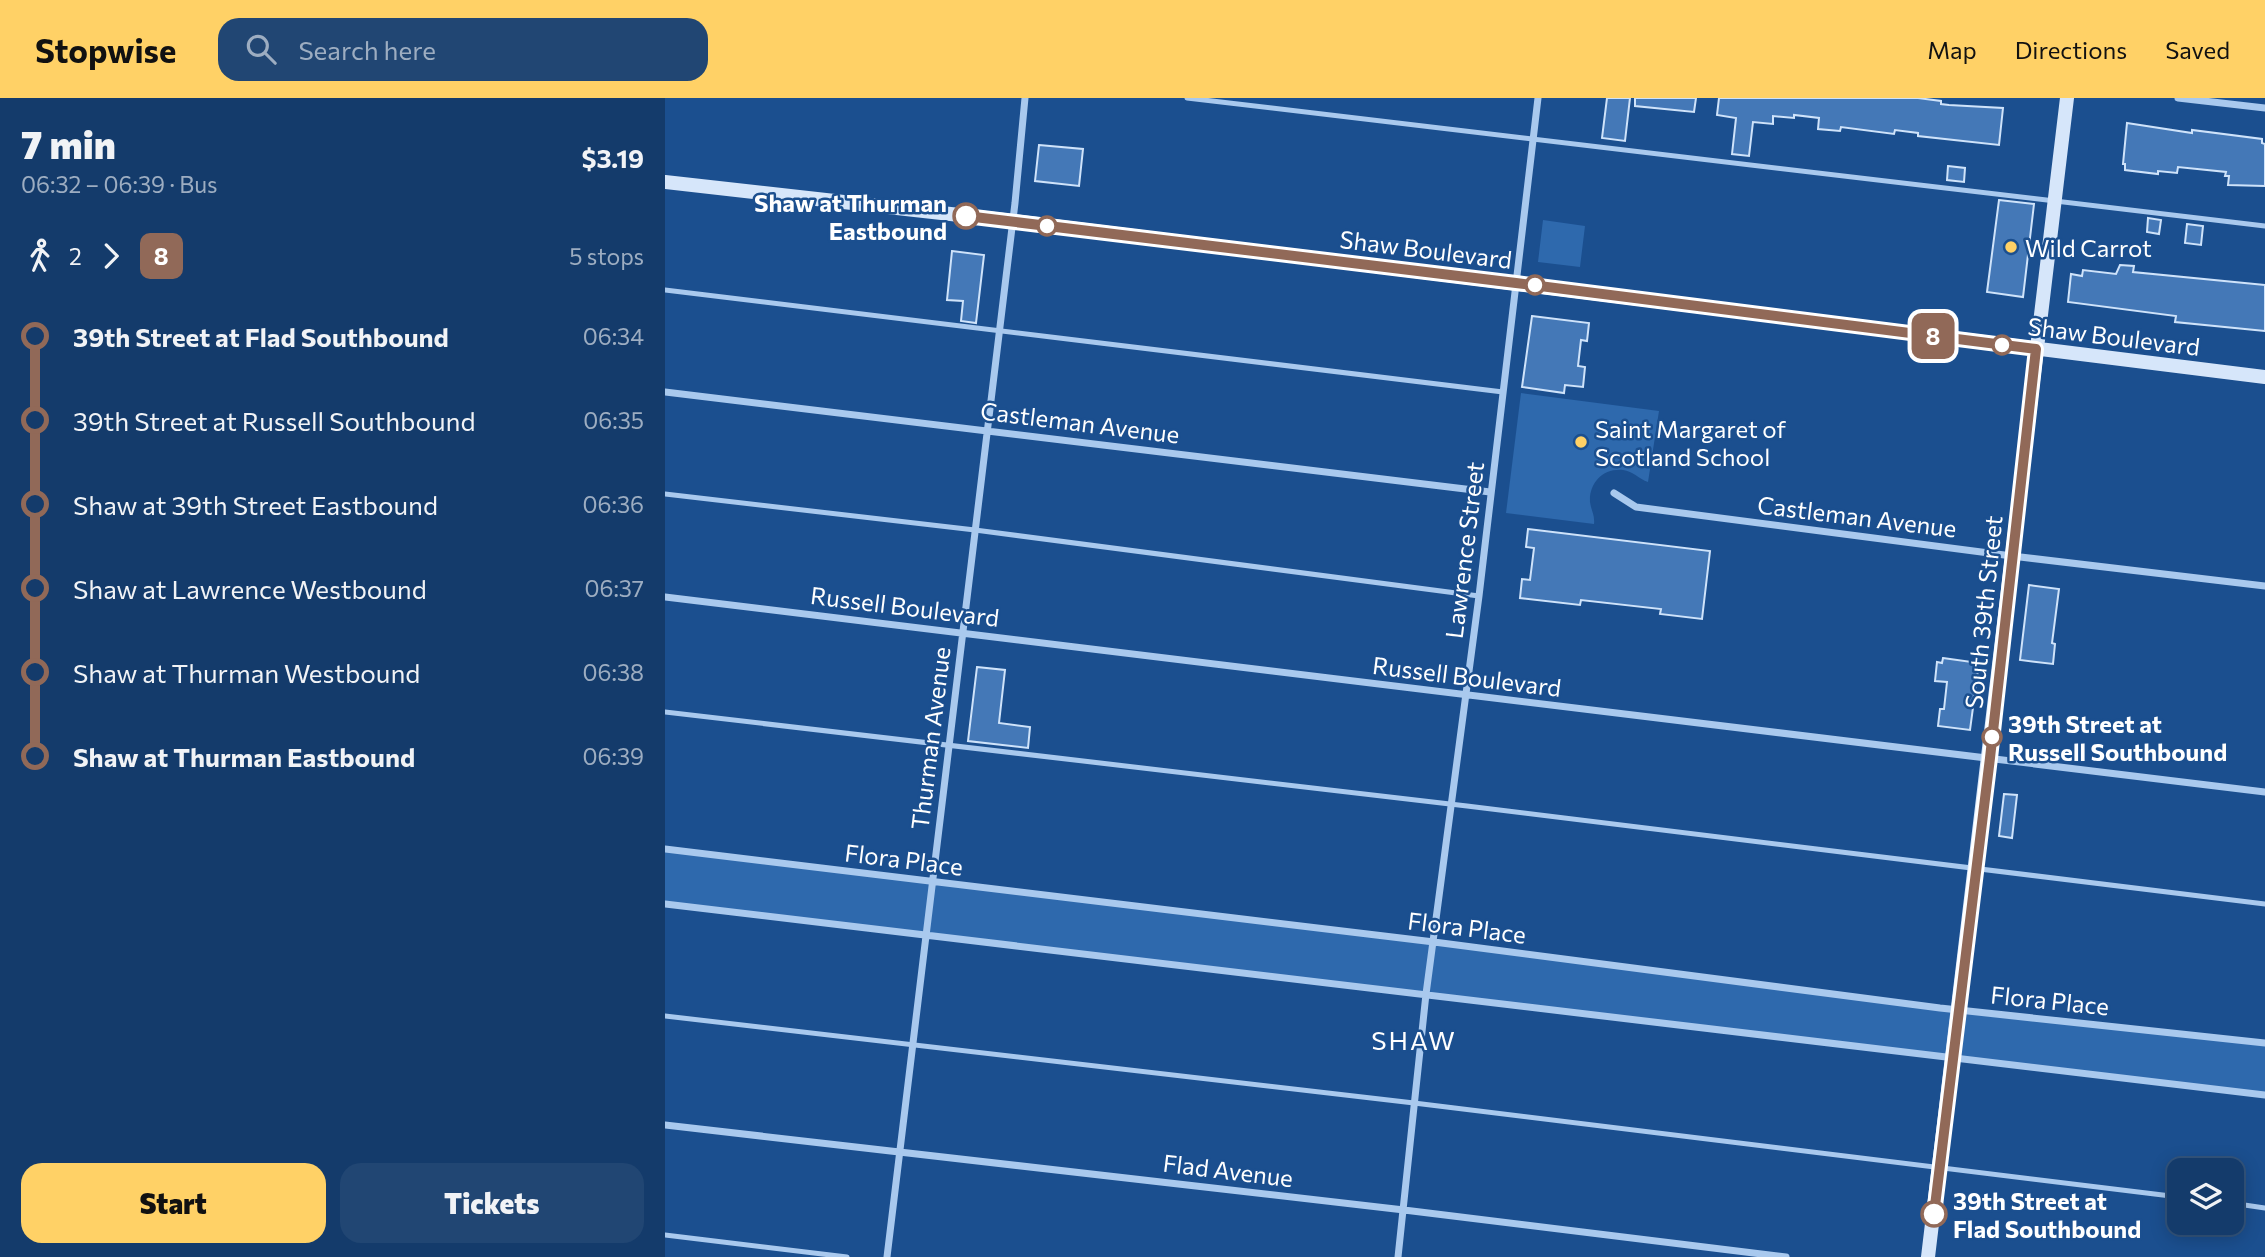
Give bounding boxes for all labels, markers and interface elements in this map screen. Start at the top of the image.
search box [218,18,708,81]
text: Stopwise [35,29,176,70]
icon: search [242,30,280,68]
text: Search here [298,34,436,65]
text: Map [1927,35,1977,64]
text: Directions [2015,35,2127,64]
text: Saved [2165,35,2230,64]
text: 7 min [21,120,116,167]
text: $3.19 [582,142,644,173]
text: 06:32 – 06:39 · Bus [21,170,217,198]
place label: Shaw at Thurman Eastbound [754,188,947,245]
marker: Shaw at Thurman Eastbound [953,203,979,229]
unlabelled marker [1037,216,1057,236]
street label: Shaw Boulevard [1338,224,1514,274]
place label: Wild Carrot [2025,233,2152,262]
icon: walk [21,237,59,275]
icon: forward [92,237,130,275]
marker: Wild Carrot [2003,239,2019,255]
text: 8 [154,241,169,270]
text: 2 [69,242,82,270]
text: 5 stops [569,242,644,270]
unlabelled marker [1525,275,1545,295]
street label: Shaw Boulevard [2026,311,2202,361]
line badge: 8 [1910,313,1956,359]
text: 39th Street at Flad Southbound [73,321,449,352]
text: 8 [1926,321,1940,350]
text: 06:34 [583,322,644,350]
unlabelled marker [1992,335,2012,355]
street label: Castleman Avenue [979,395,1181,449]
text: 39th Street at Russell Southbound [73,405,475,436]
text: 06:35 [583,406,644,434]
place label: Saint Margaret of Scotland School [1595,414,1787,471]
marker: Saint Margaret of Scotland School [1573,434,1589,450]
street label: Lawrence Street [1439,460,1489,640]
text: Shaw at 39th Street Eastbound [73,489,438,520]
street label: Castleman Avenue [1756,489,1958,543]
text: 06:36 [583,490,644,518]
street label: South 39th Street [1958,514,2008,710]
text: Shaw at Lawrence Westbound [73,573,427,604]
text: 06:37 [584,574,644,602]
street label: Russell Boulevard [809,580,1001,632]
street label: Thurman Avenue [904,645,956,831]
street label: Russell Boulevard [1371,650,1563,702]
text: Shaw at Thurman Westbound [73,657,420,688]
text: 06:38 [583,658,644,686]
place label: 39th Street at Russell Southbound [2008,709,2227,766]
marker: 39th Street at Russell Southbound [1982,727,2002,747]
text: Shaw at Thurman Eastbound [73,741,415,772]
text: 06:39 [583,742,644,770]
street label: Flora Place [843,837,965,881]
street label: Flora Place [1406,905,1528,949]
street label: Flora Place [1989,979,2111,1021]
district label: SHAW [1371,1024,1457,1055]
street label: Flad Avenue [1161,1148,1295,1192]
map controls [2167,1158,2244,1235]
button: layers [2167,1158,2244,1235]
button: Start [21,1163,326,1243]
button: Tickets [340,1163,644,1243]
place label: 39th Street at Flad Southbound [1953,1186,2141,1243]
marker: 39th Street at Flad Southbound [1921,1201,1947,1227]

